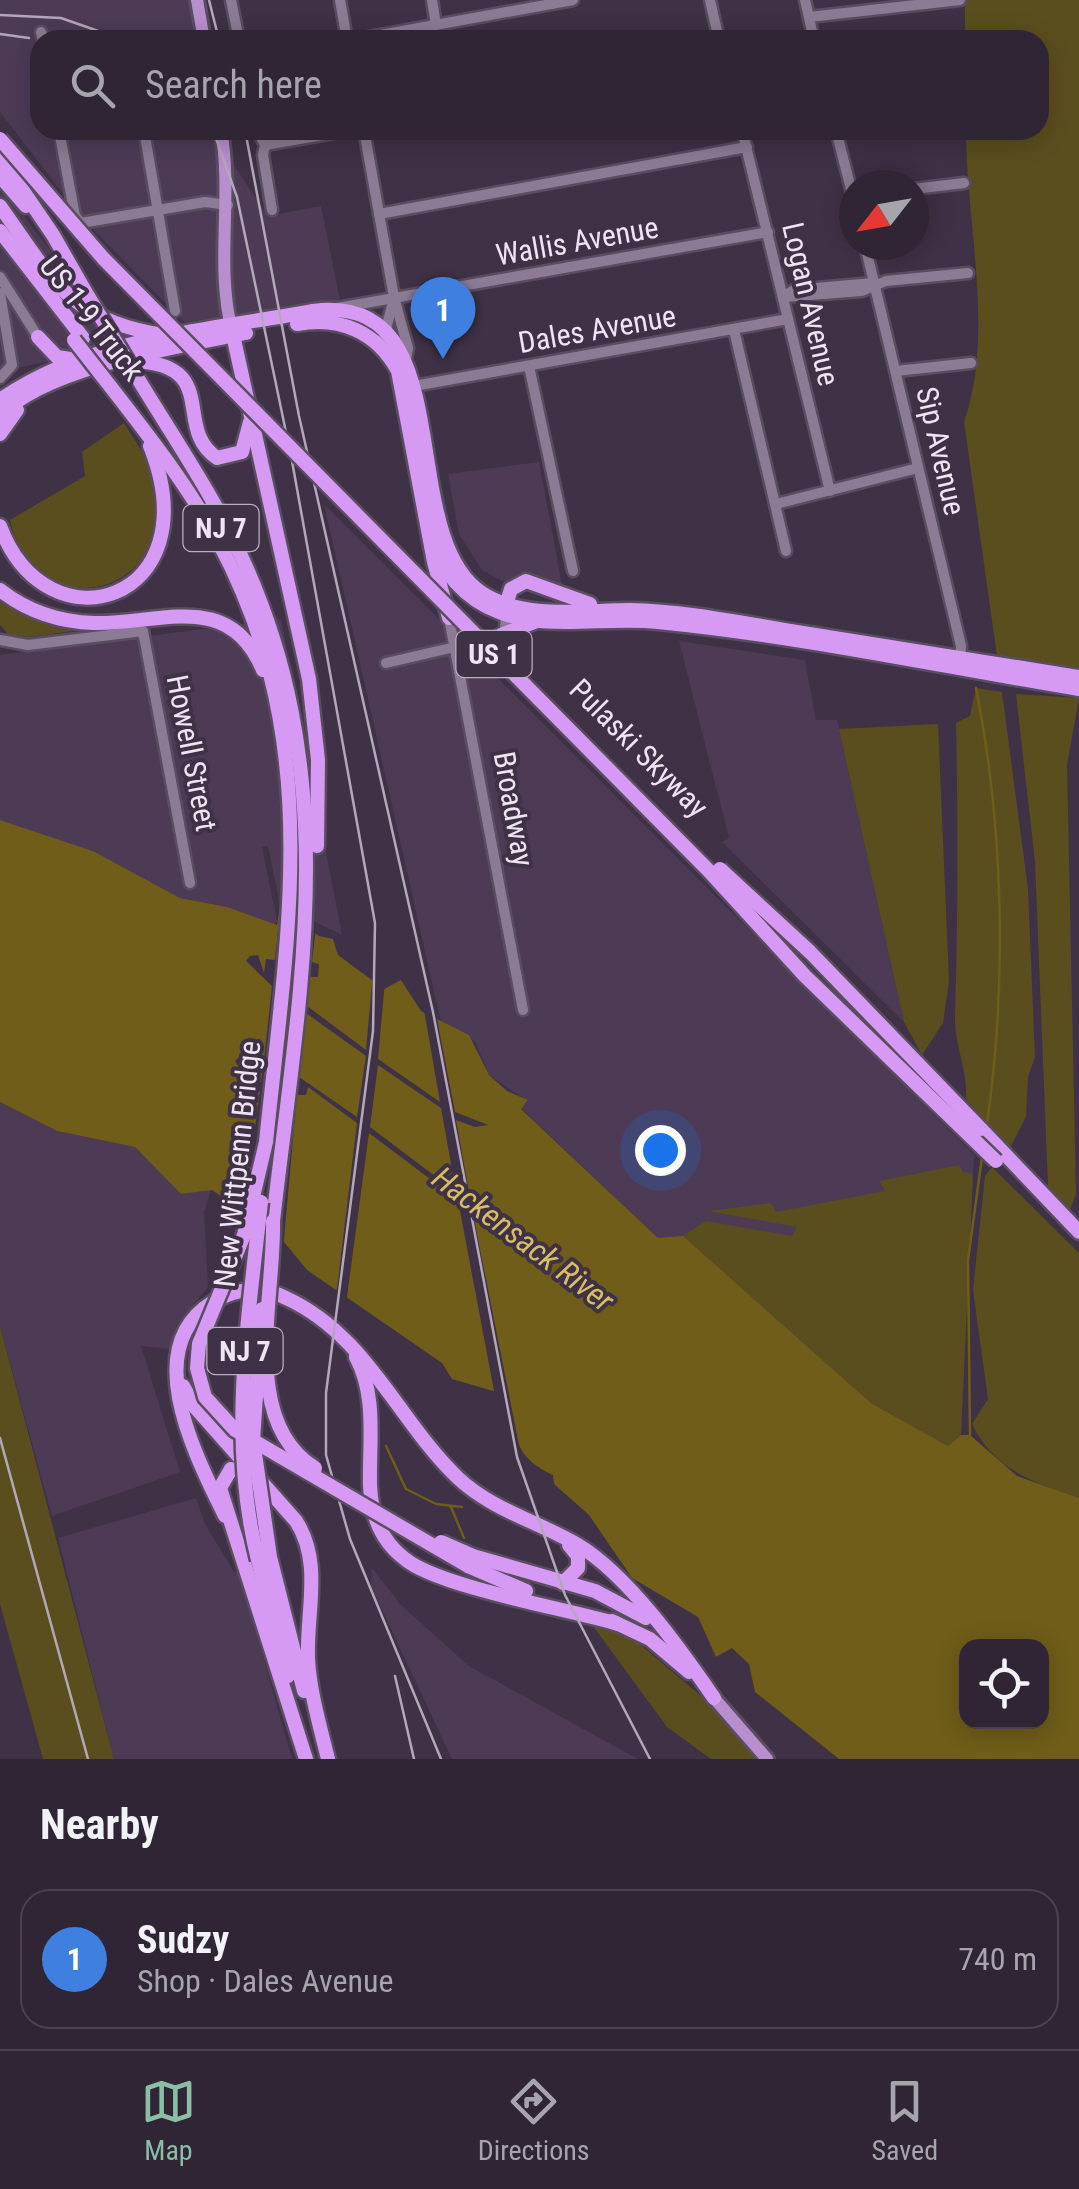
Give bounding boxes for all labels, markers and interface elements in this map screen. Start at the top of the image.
search box [30,30,1049,140]
icon: search [65,58,120,113]
text: Search here [145,63,322,107]
north arrow [839,170,929,260]
street label: Wallis Avenue [493,209,661,273]
street label: Logan Avenue [775,219,847,389]
street label: US 1-9 Truck [33,249,152,388]
pin: 1 [410,276,476,359]
street label: Dales Avenue [515,298,679,360]
street label: Sip Avenue [909,383,973,519]
road number: NJ 7 [184,505,258,551]
road number: US 1 [456,631,532,677]
street label: Howell Street [160,672,224,834]
street label: Pulaski Skyway [563,672,715,824]
street label: Broadway [487,749,541,869]
street label: New Wittpenn Bridge [207,1039,267,1289]
your location [635,1125,686,1176]
water label: Hackensack River [425,1159,622,1320]
road number: NJ 7 [208,1328,282,1374]
map controls [959,1639,1049,1729]
button: locate [959,1639,1049,1729]
text: Nearby [40,1800,159,1849]
text: Sudzy [137,1918,229,1962]
text: 1 [66,1940,83,1978]
text: 740 m [958,1940,1037,1978]
text: Shop · Dales Avenue [137,1962,393,2000]
tab: Map [141,2074,196,2167]
tab: Directions [478,2074,590,2167]
tab: Saved [871,2074,938,2167]

